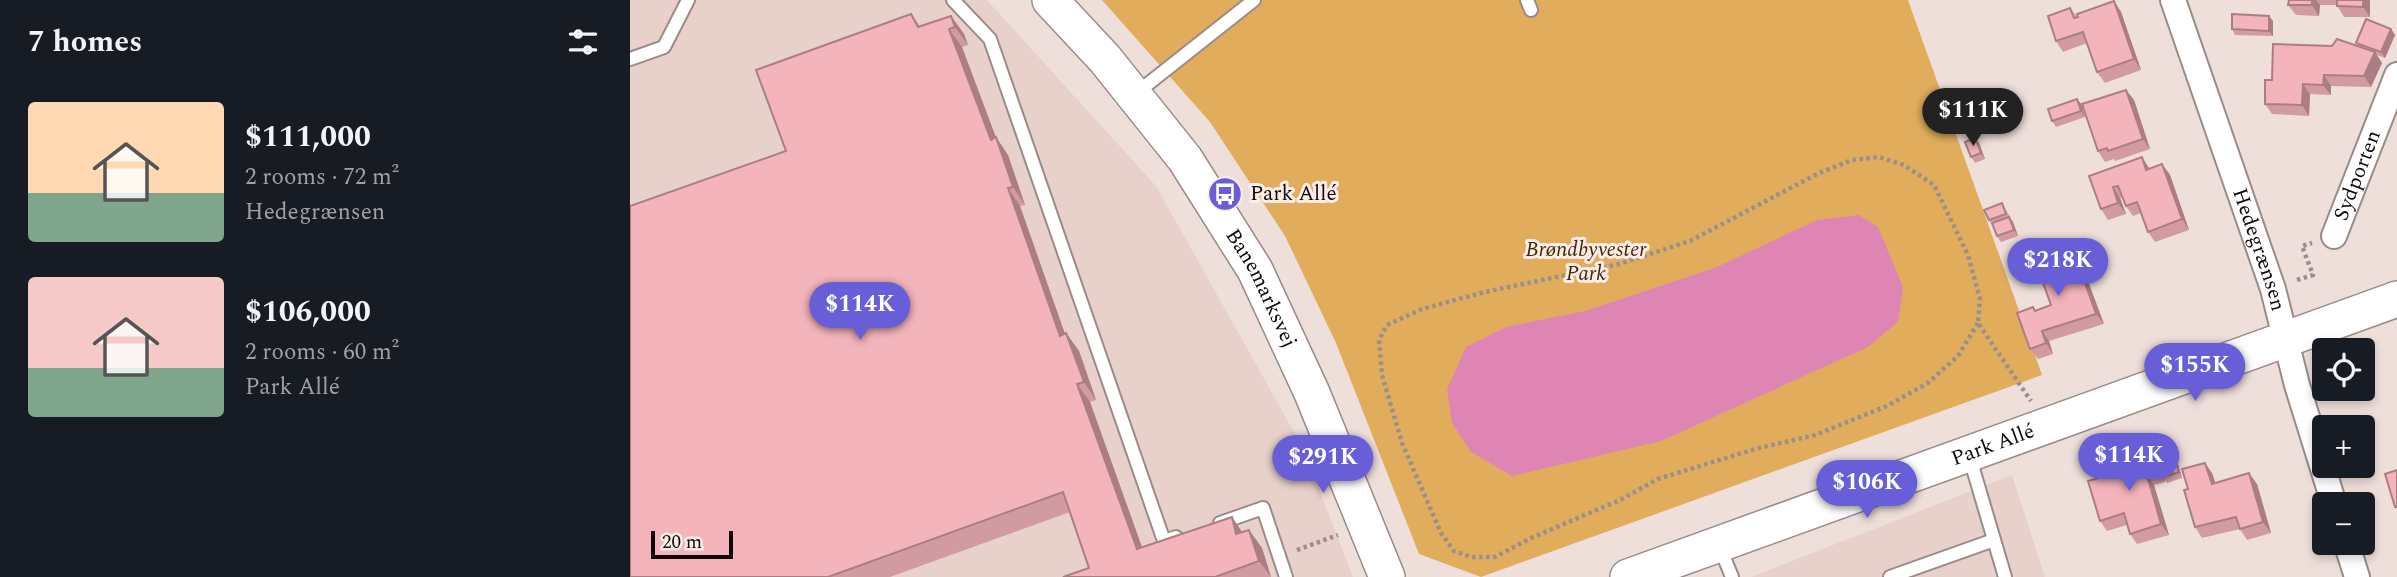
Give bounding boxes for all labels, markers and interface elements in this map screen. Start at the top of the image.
text: 7 homes [28,19,142,65]
icon: filters [564,23,602,61]
pin: $111K [1924,88,2022,148]
text: $111K [1938,93,2008,128]
text: $111,000 [245,114,371,160]
street label: Sydporten [2325,125,2390,226]
icon: home [84,130,168,214]
text: 2 rooms · 72 m² [245,160,399,195]
bus stop icon: Park Allé [1206,175,1244,213]
place label: Park Allé [1250,178,1337,210]
street label: Hedegrænsen [2223,184,2294,314]
text: Hedegrænsen [245,195,385,230]
street label: Banemarksvej [1217,222,1305,353]
park label: Brøndbyvester Park [1526,234,1647,290]
pin: $218K [2009,238,2107,298]
text: $218K [2023,243,2093,278]
pin: $114K [811,282,909,342]
text: $114K [825,287,895,322]
text: $106,000 [245,289,371,335]
icon: home [84,305,168,389]
text: 2 rooms · 60 m² [245,335,399,370]
map controls [2312,338,2375,555]
button: locate [2312,338,2375,401]
pin: $155K [2146,344,2244,403]
text: $155K [2160,348,2230,383]
text: Park Allé [245,370,340,405]
street label: Park Allé [1947,415,2039,475]
button: + [2312,415,2375,478]
pin: $114K [2080,434,2178,493]
pin: $291K [1274,435,1372,495]
text: $114K [2094,438,2164,473]
text: $291K [1288,440,1358,475]
pin: $106K [1818,461,1916,520]
text: $106K [1832,465,1902,500]
button: − [2312,492,2375,555]
scale bar [651,528,733,560]
text: 20 m [662,528,702,557]

